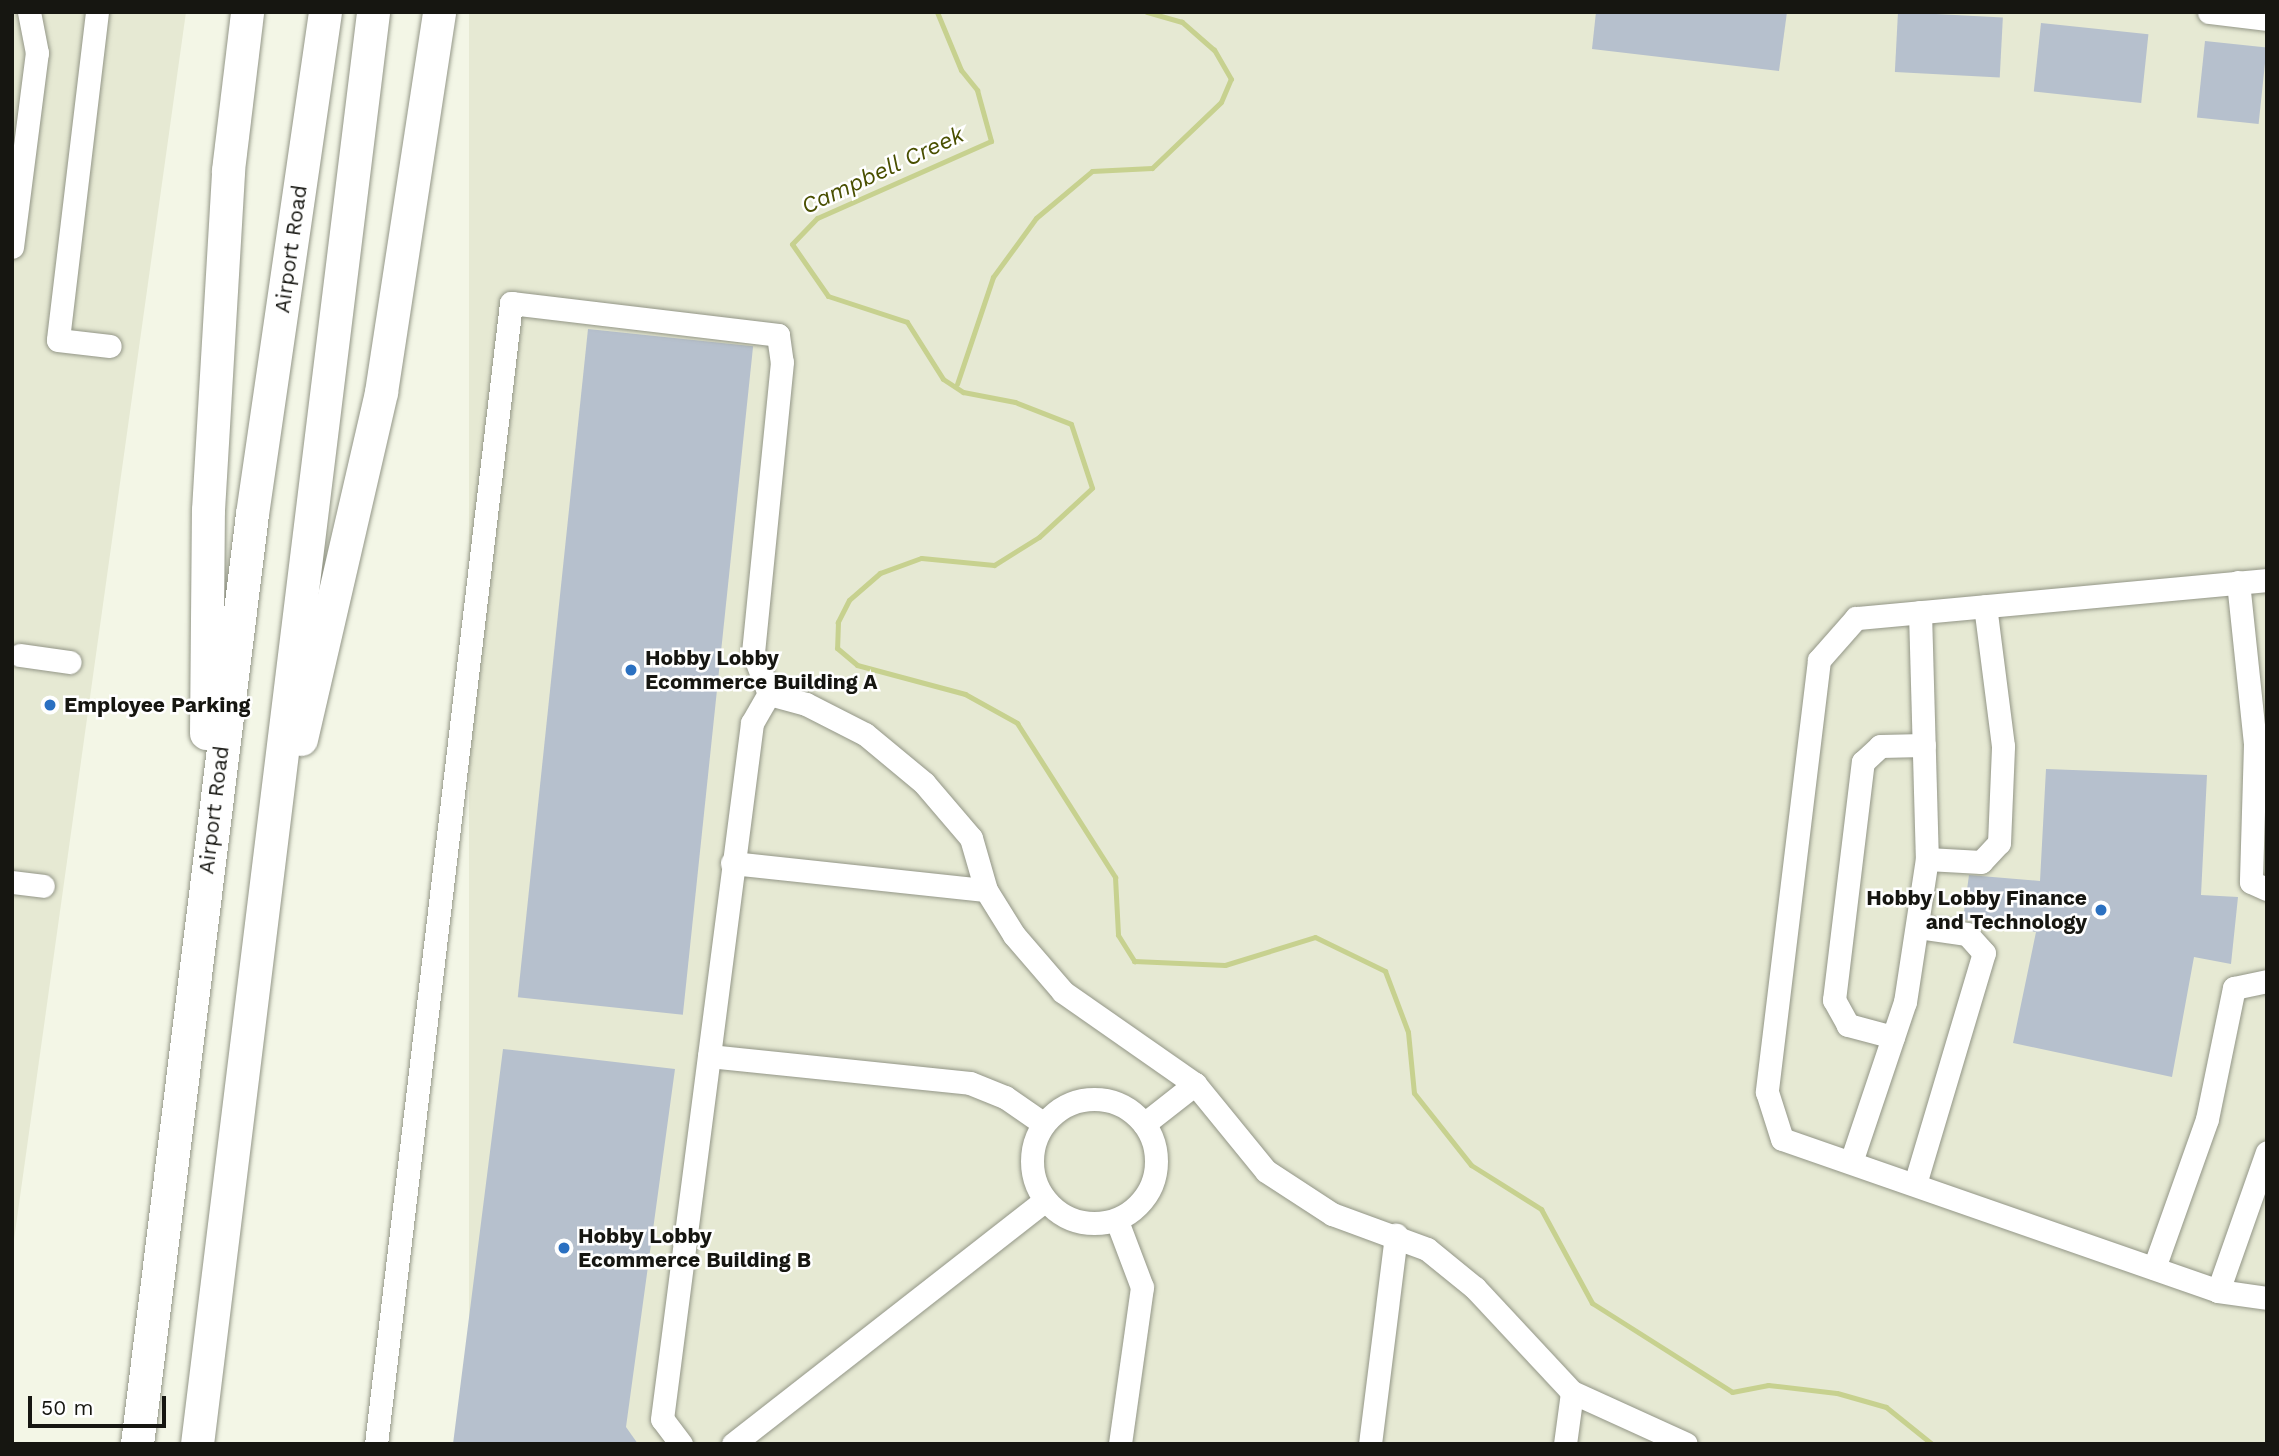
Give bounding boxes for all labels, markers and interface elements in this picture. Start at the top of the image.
water label: Campbell Creek [797,121,969,221]
street label: Airport Road [270,183,312,315]
place label: Hobby Lobby Ecommerce Building A [645,645,878,695]
marker: Hobby Lobby Ecommerce Building A [623,662,639,678]
place label: Employee Parking [64,692,250,718]
marker: Employee Parking [42,697,58,713]
street label: Airport Road [194,744,234,876]
place label: Hobby Lobby Finance and Technology [1865,885,2087,935]
marker: Hobby Lobby Finance and Technology [2093,902,2109,918]
place label: Hobby Lobby Ecommerce Building B [578,1223,811,1273]
marker: Hobby Lobby Ecommerce Building B [556,1240,572,1256]
scale bar [32,1382,170,1426]
text: 50 m [41,1395,93,1420]

